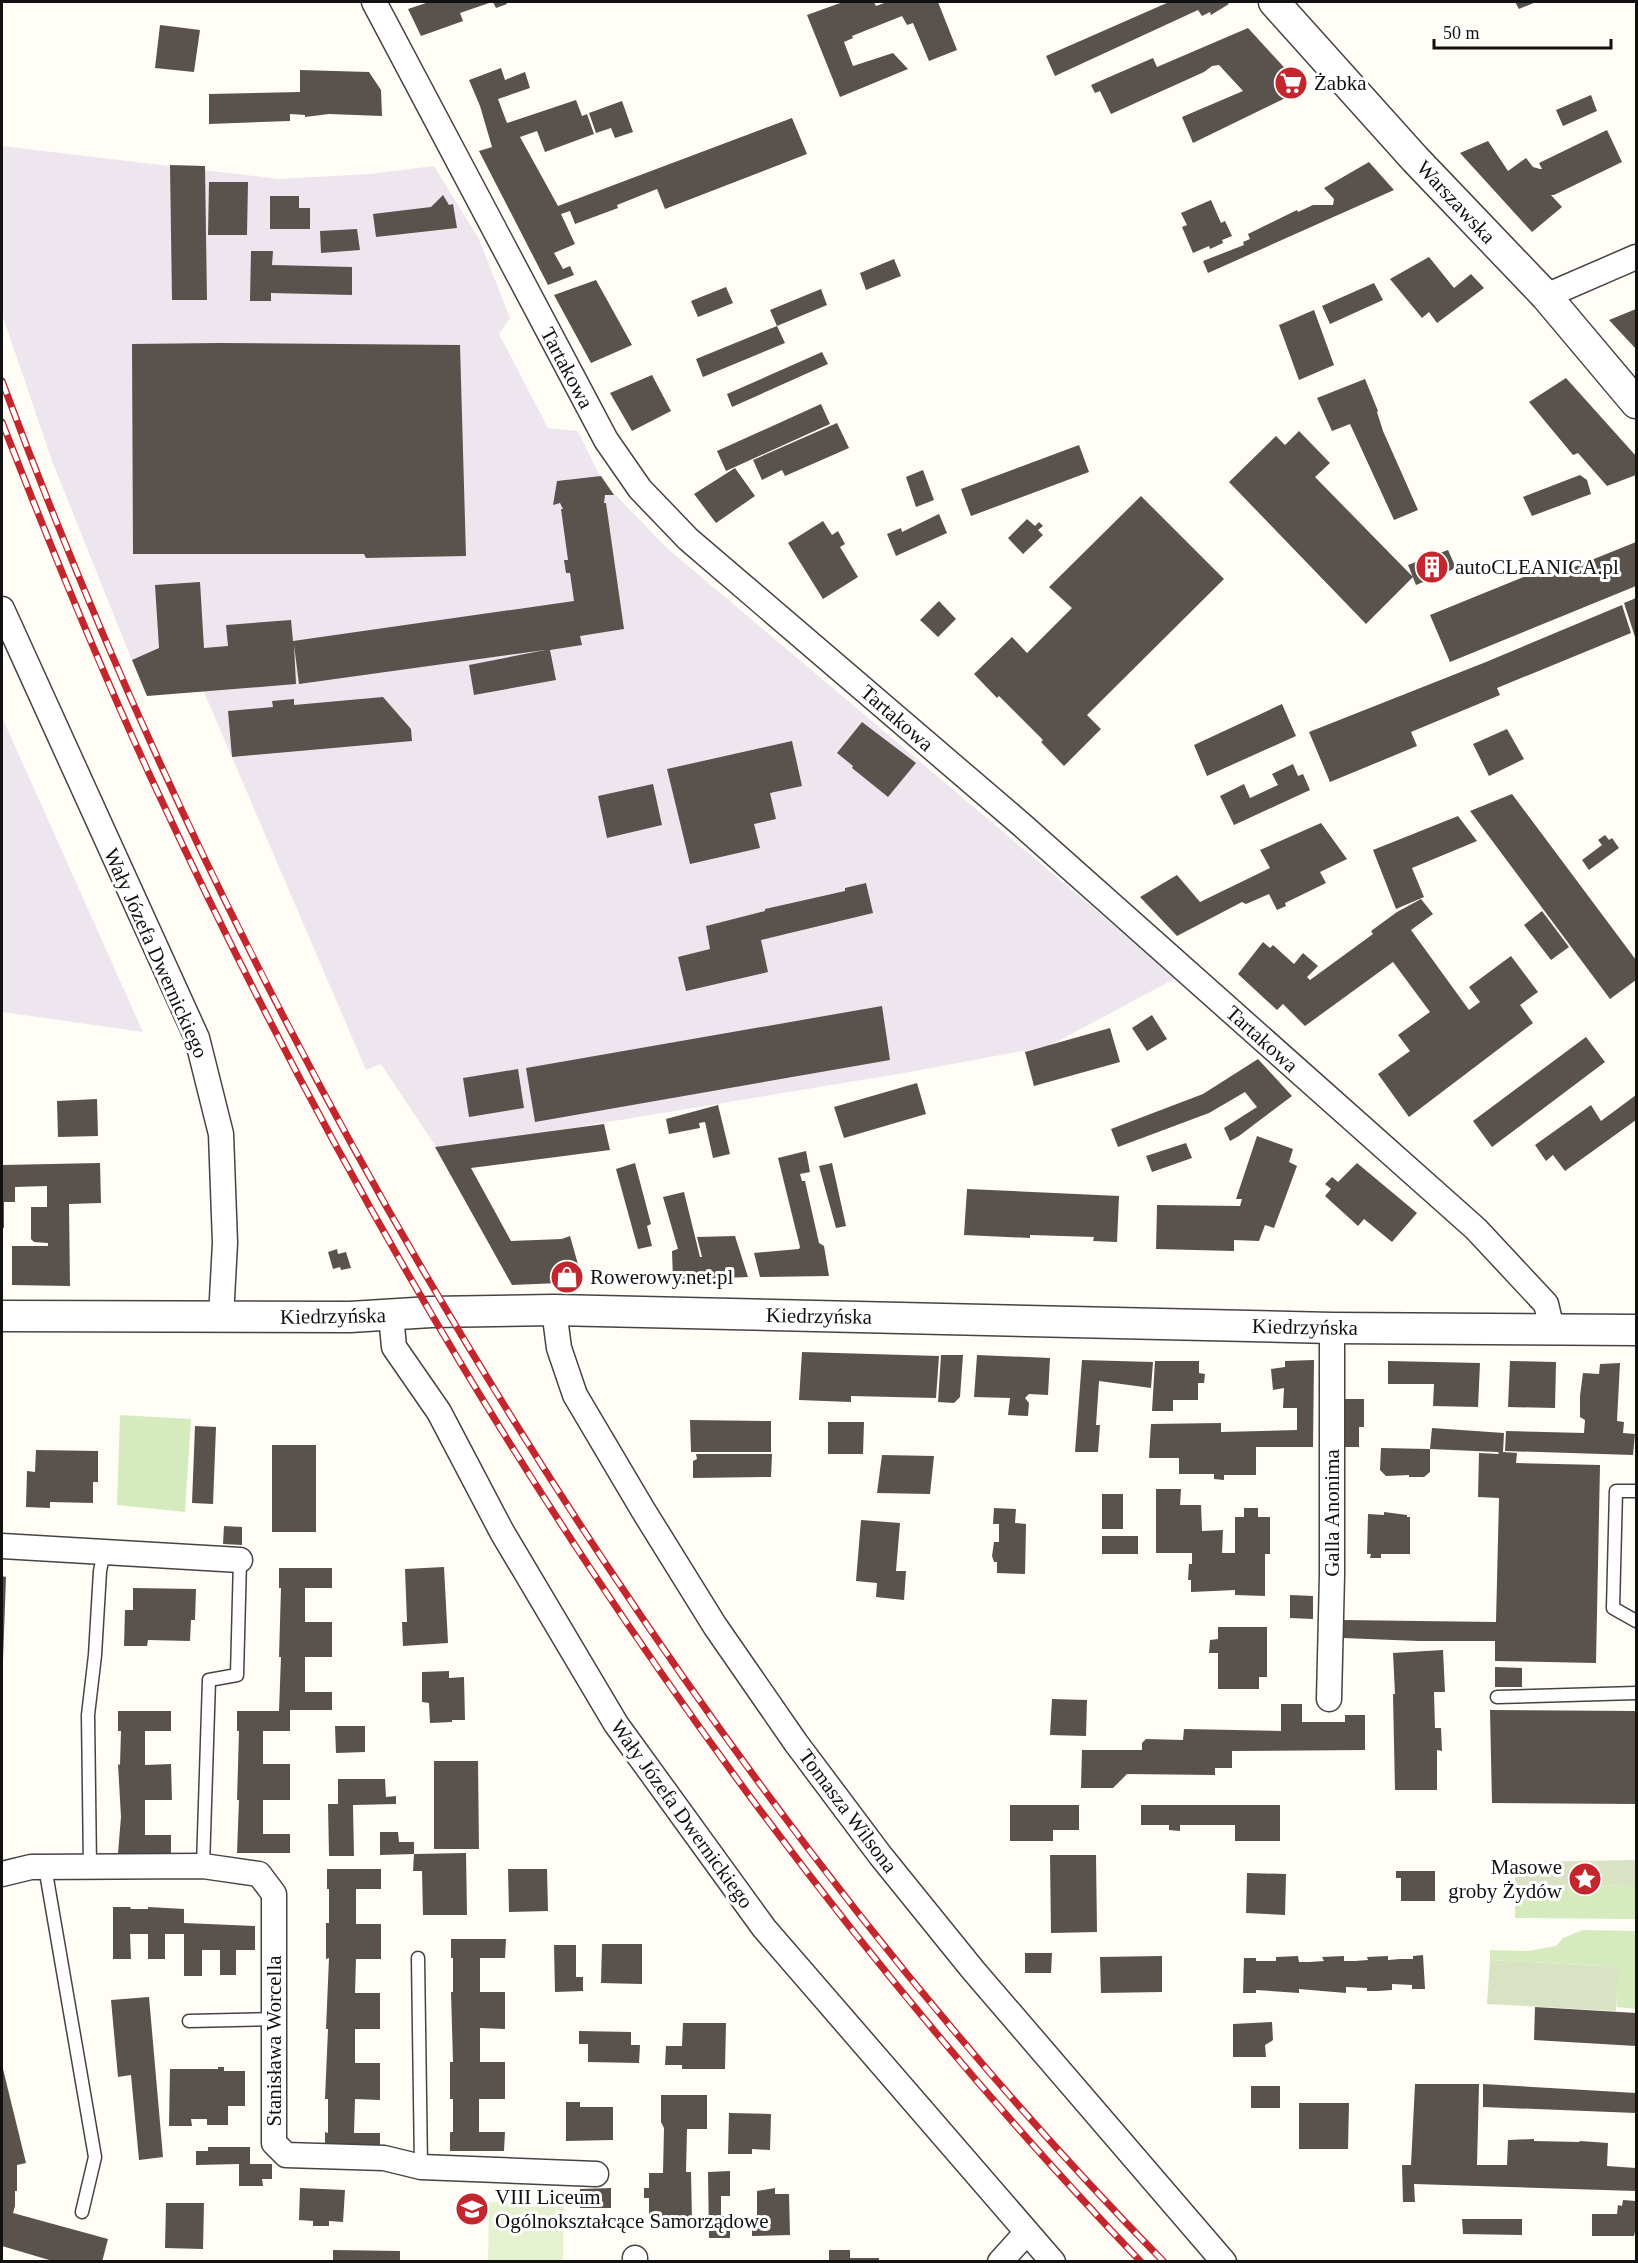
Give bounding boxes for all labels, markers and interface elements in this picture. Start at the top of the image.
scale bar [1434,12,1611,50]
text: 50 m [1443,23,1480,43]
supermarket icon: Żabka [1273,65,1309,101]
place label: Żabka [1314,71,1367,95]
street label: Warszawska [1412,156,1501,249]
street label: Tartakowa [536,323,599,413]
building icon: autoCLEANICA.pl [1414,549,1450,585]
place label: autoCLEANICA.pl [1455,555,1619,579]
street label: Tartakowa [856,680,939,756]
street label: Wały Józefa Dwernickiego [99,844,213,1062]
street label: Tartakowa [1221,1001,1303,1078]
shop icon: Rowerowy.net.pl [549,1259,585,1295]
place label: Rowerowy.net.pl [590,1265,733,1289]
street label: Kiedrzyńska [280,1303,387,1329]
street label: Kiedrzyńska [766,1303,873,1329]
street label: Kiedrzyńska [1252,1314,1359,1340]
street label: Galla Anonima [1320,1448,1344,1577]
street label: Wały Józefa Dwernickiego [606,1715,758,1913]
street label: Tomasza Wilsona [794,1745,903,1878]
place label: Masowe groby Żydów [1448,1855,1563,1903]
place icon: Masowe groby Żydów [1567,1861,1603,1897]
street label: Stanisława Worcella [262,1955,286,2127]
place label: VIII Liceum Ogólnokształcące Samorządowe [495,2185,768,2233]
school or university icon: VIII Liceum Ogólnokształcące Samorządowe [454,2191,490,2227]

